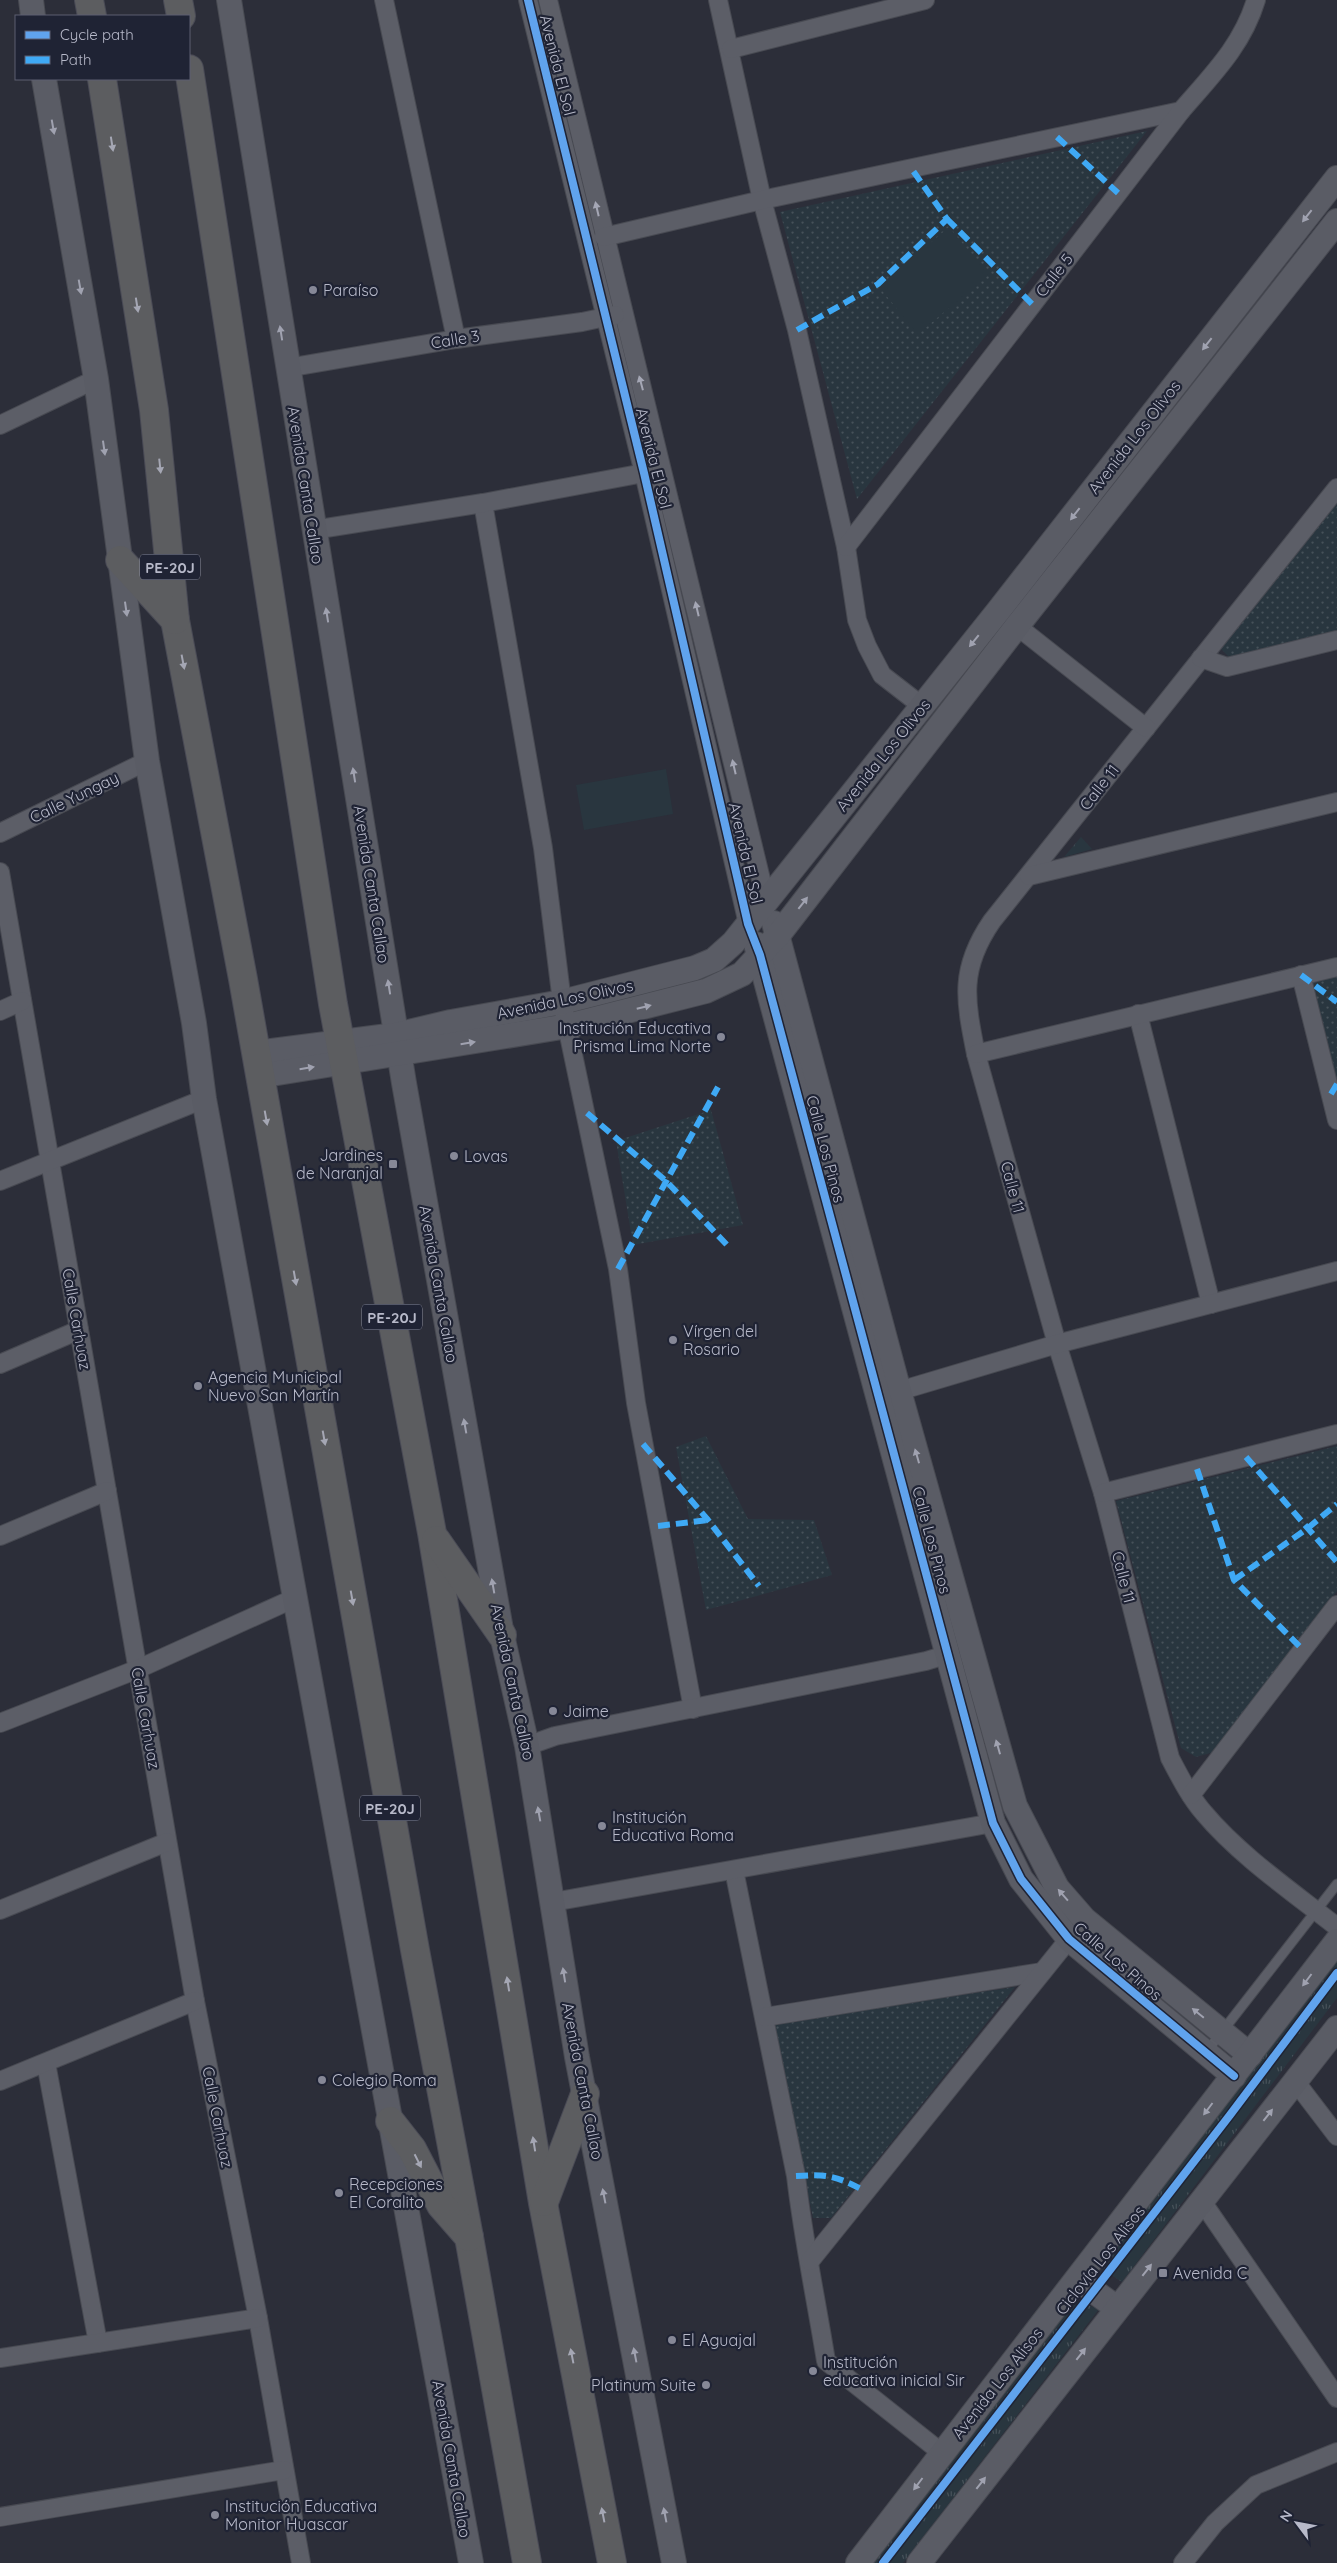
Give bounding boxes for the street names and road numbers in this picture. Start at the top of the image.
street label: Avenida El Sol [536,12,580,118]
street label: Calle 5 [1031,249,1077,301]
street label: Calle 3 [429,325,481,353]
street label: Avenida Los Olivos [1083,376,1185,498]
street label: Avenida Canta Callao [284,405,328,565]
street label: Avenida El Sol [632,405,676,511]
road number: PE-20J [140,554,200,580]
street label: Avenida Los Olivos [832,695,934,815]
street label: Calle 11 [1075,760,1123,814]
street label: Calle Yungay [26,767,122,827]
street label: Avenida El Sol [725,800,767,906]
street label: Avenida Canta Callao [350,804,394,964]
street label: Avenida Los Olivos [495,975,635,1023]
street label: Calle Los Pinos [802,1093,850,1205]
street label: Calle 11 [997,1159,1029,1215]
street label: Avenida Canta Callao [415,1204,463,1364]
street label: Calle Carhuaz [58,1267,96,1371]
road number: PE-20J [362,1304,422,1330]
street label: Calle Los Pinos [908,1484,956,1596]
street label: Calle 11 [1108,1549,1140,1605]
street label: Avenida Canta Callao [487,1602,539,1762]
street label: Calle Carhuaz [127,1666,165,1770]
road number: PE-20J [360,1796,420,1820]
street label: Calle Los Pinos [1070,1917,1166,2005]
street label: Avenida Canta Callao [558,2001,608,2161]
street label: Calle Carhuaz [198,2065,238,2169]
street label: Ciclovía Los Alisos [1051,2201,1149,2319]
street label: Avenida Los Alisos [947,2323,1047,2443]
street label: Avenida Canta Callao [428,2379,476,2539]

